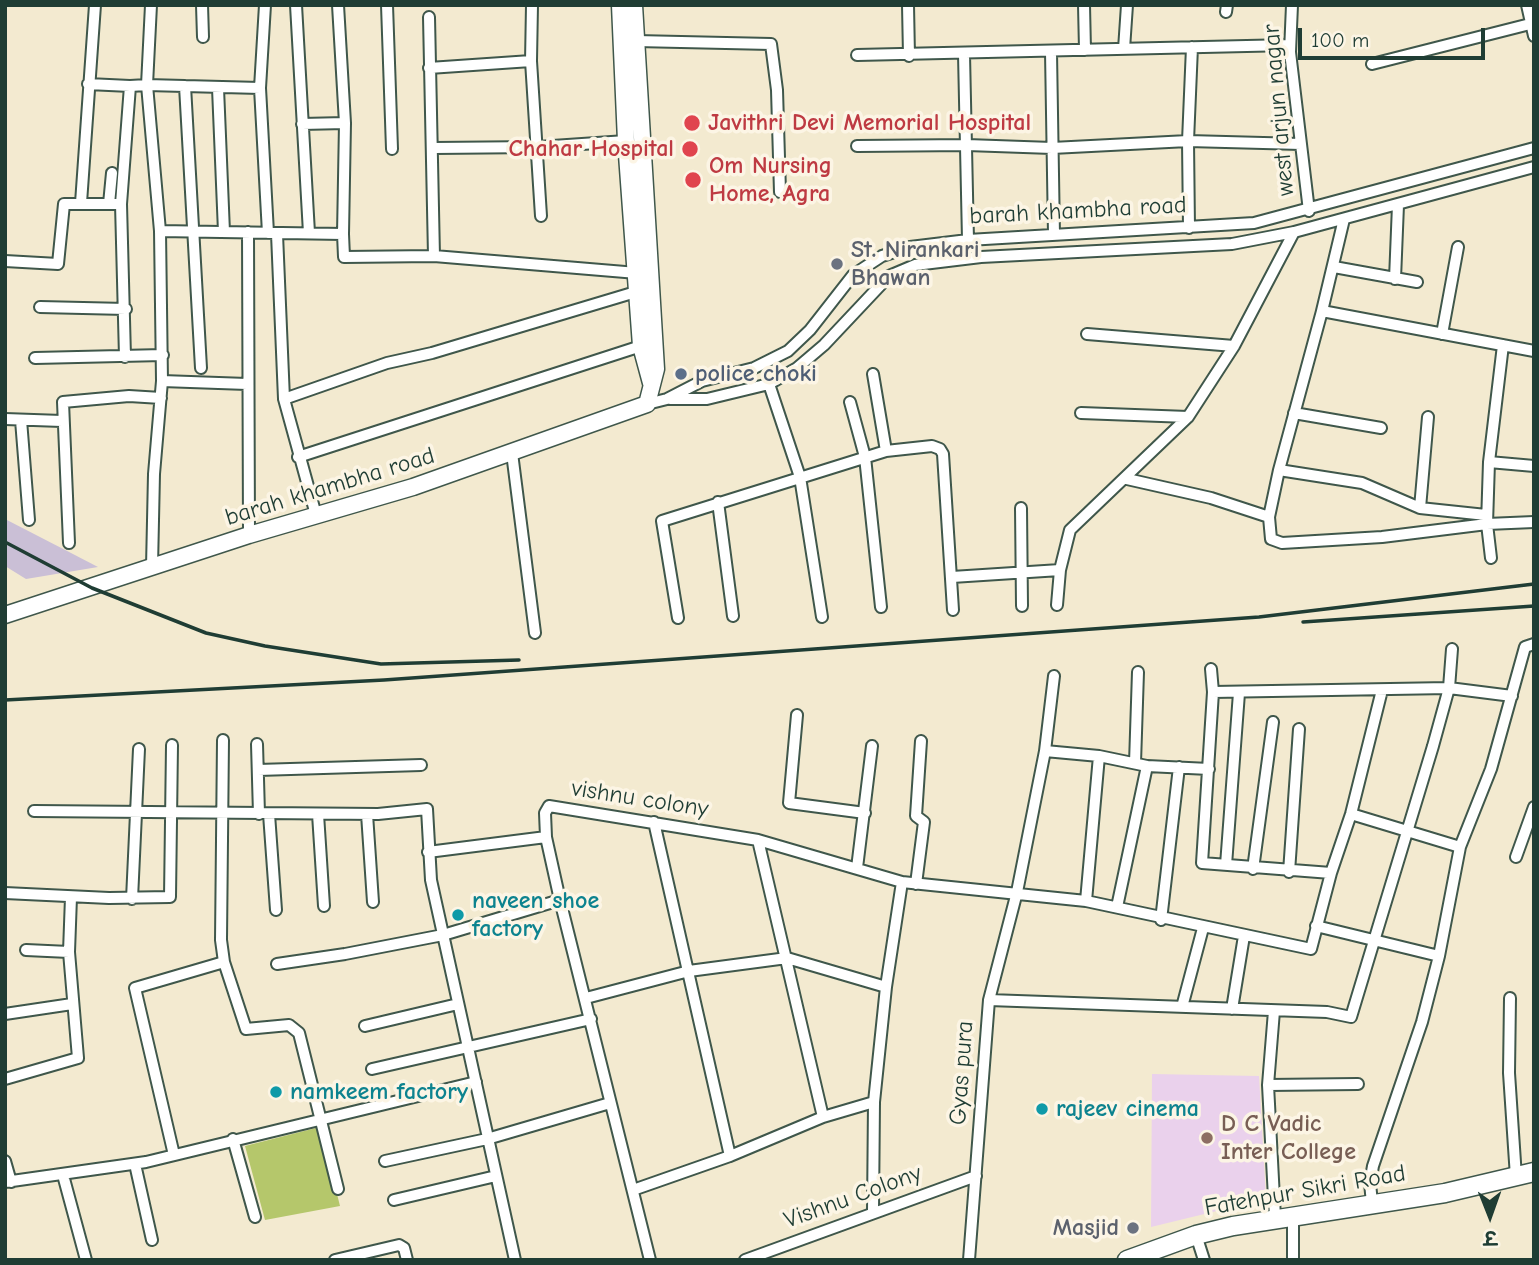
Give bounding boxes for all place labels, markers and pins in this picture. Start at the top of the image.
place label: Javithri Devi Memorial Hospital [708,109,1031,137]
marker: Javithri Devi Memorial Hospital [682,113,702,133]
place label: Chahar Hospital [508,135,674,163]
marker: Chahar Hospital [680,139,700,159]
place label: Om Nursing Home, Agra [709,152,832,208]
marker: Om Nursing Home, Agra [683,170,703,190]
place label: St. Nirankari Bhawan [851,236,980,292]
marker: St. Nirankari Bhawan [829,256,845,272]
place label: police choki [695,360,817,388]
marker: police choki [673,366,689,382]
place label: naveen shoe factory [472,887,599,943]
marker: naveen shoe factory [450,907,466,923]
place label: namkeem factory [290,1078,468,1106]
marker: namkeem factory [268,1084,284,1100]
place label: rajeev cinema [1056,1095,1199,1123]
marker: rajeev cinema [1034,1101,1050,1117]
place label: D C Vadic Inter College [1221,1110,1356,1166]
marker: D C Vadic Inter College [1199,1130,1215,1146]
place label: Masjid [1053,1214,1119,1242]
marker: Masjid [1125,1220,1141,1236]

